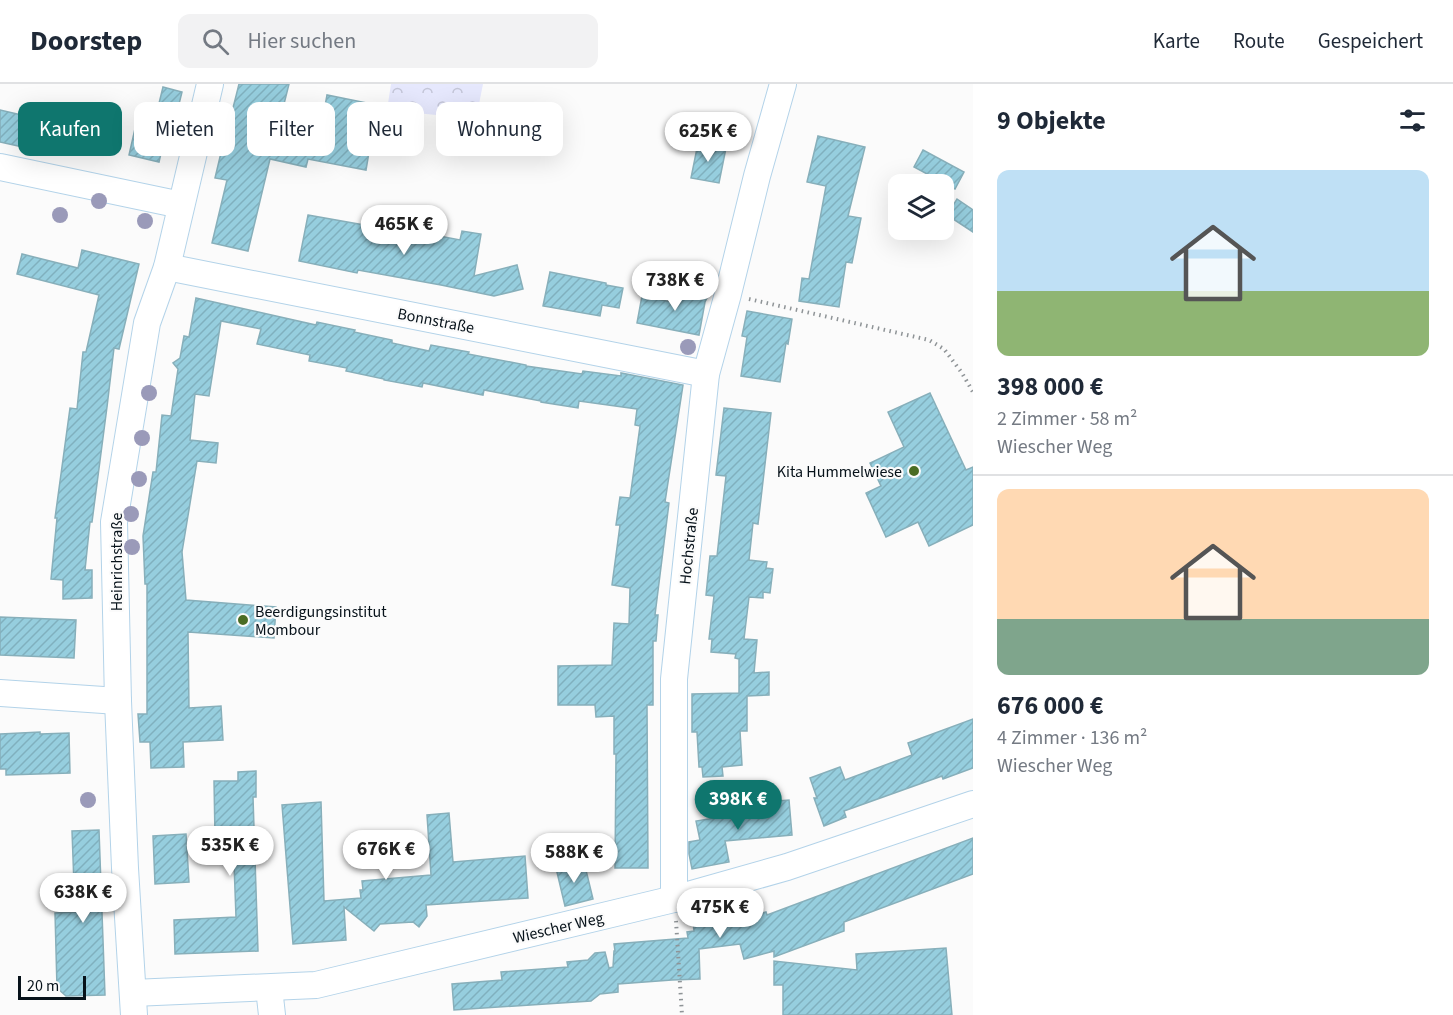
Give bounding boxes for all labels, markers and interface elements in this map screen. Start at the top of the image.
search box [178,14,598,68]
text: Doorstep [30,21,142,61]
icon: search [199,25,232,58]
text: Hier suchen [247,25,356,57]
text: Karte [1153,26,1200,56]
text: Route [1233,26,1285,56]
text: Gespeichert [1318,26,1423,56]
chip: Kaufen [18,102,122,156]
chip: Mieten [134,102,235,156]
chip: Filter [247,102,335,156]
chip: Neu [347,102,424,156]
chip: Wohnung [436,102,563,156]
text: 9 Objekte [997,102,1106,139]
icon: filters [1396,104,1429,137]
pin: 625K € [659,112,757,163]
text: 625K € [679,117,737,145]
map controls [888,174,954,240]
button: layers [888,174,954,240]
pin: 465K € [355,205,453,256]
icon: home [1159,209,1267,317]
text: 465K € [375,210,433,238]
pin: 738K € [626,261,724,312]
text: 738K € [646,266,704,294]
street label: Bonnstraße [396,303,476,339]
text: 398 000 € [997,368,1104,405]
text: 2 Zimmer · 58 m² [997,405,1137,433]
text: Wiescher Weg [997,433,1112,461]
place label: Kita Hummelwiese [777,461,902,483]
marker: Kita Hummelwiese [907,464,921,478]
street label: Hochstraße [674,506,704,586]
street label: Heinrichstraße [106,513,128,611]
icon: home [1159,528,1267,636]
place label: Beerdigungsinstitut Mombour [255,601,387,641]
marker: Beerdigungsinstitut Mombour [236,613,250,627]
text: 676 000 € [997,687,1104,724]
text: 4 Zimmer · 136 m² [997,724,1147,752]
text: Wiescher Weg [997,752,1112,780]
pin: 398K € [689,780,787,831]
text: 398K € [709,785,767,813]
pin: 535K € [181,826,279,877]
pin: 676K € [337,830,435,881]
text: 535K € [201,831,259,859]
pin: 588K € [525,833,623,884]
text: 676K € [357,835,415,863]
text: 588K € [545,838,603,866]
pin: 638K € [34,873,132,924]
text: 638K € [54,878,112,906]
pin: 475K € [671,888,769,939]
text: 475K € [691,893,749,921]
street label: Wiescher Weg [511,907,606,949]
scale bar [18,973,86,1000]
text: 20 m [27,975,59,997]

